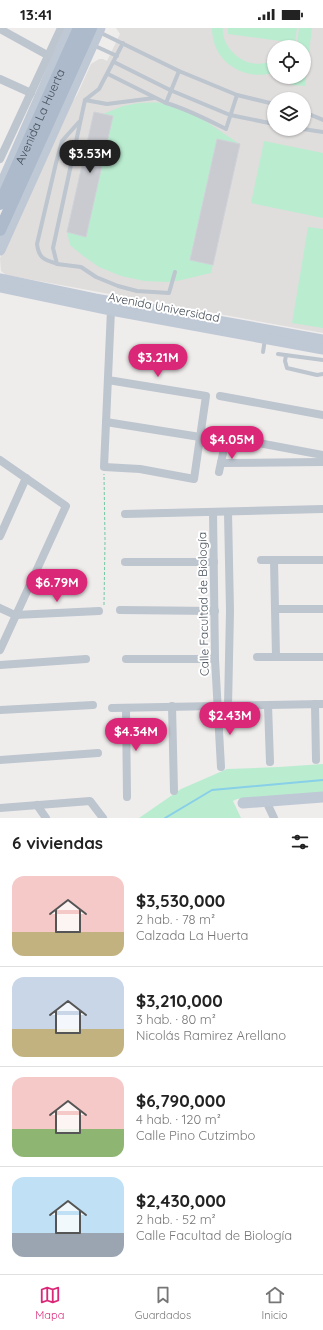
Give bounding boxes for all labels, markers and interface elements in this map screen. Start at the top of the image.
text: 13:41 [20,5,52,24]
map controls [267,40,311,136]
button: locate [267,40,311,84]
street label: Avenida La Huerta [11,66,67,167]
button: layers [267,92,311,136]
pin: $3.53M [57,140,123,174]
text: $3.53M [68,145,112,161]
street label: Avenida Universidad [107,289,221,325]
pin: $3.21M [125,344,191,378]
text: $3.21M [137,349,179,365]
pin: $4.05M [199,426,265,460]
text: $4.05M [210,431,254,447]
street label: Calle Facultad de Biología [194,532,212,676]
pin: $6.79M [24,569,90,603]
text: $6.79M [35,574,79,590]
pin: $2.43M [197,702,263,736]
text: $2.43M [208,707,252,723]
pin: $4.34M [103,718,169,752]
text: $4.34M [114,723,158,739]
icon: filters [289,831,311,853]
text: 6 viviendas [12,832,103,853]
text: $3,530,000 [136,890,225,911]
icon: home [44,892,92,940]
text: 2 hab. · 78 m² [136,911,215,927]
text: Calzada La Huerta [136,927,249,943]
text: $3,210,000 [136,990,223,1011]
icon: home [44,993,92,1041]
text: 3 hab. · 80 m² [136,1011,216,1027]
text: Nicolás Ramirez Arellano [136,1027,286,1043]
text: $6,790,000 [136,1090,226,1111]
icon: home [44,1093,92,1141]
text: 4 hab. · 120 m² [136,1111,221,1127]
text: Calle Pino Cutzimbo [136,1127,255,1143]
text: $2,430,000 [136,1190,226,1211]
icon: home [44,1193,92,1241]
text: 2 hab. · 52 m² [136,1211,216,1227]
text: Calle Facultad de Biología [136,1227,292,1243]
tab: Mapa [35,1284,64,1322]
tab: Guardados [135,1284,191,1322]
tab: Inicio [262,1284,288,1322]

